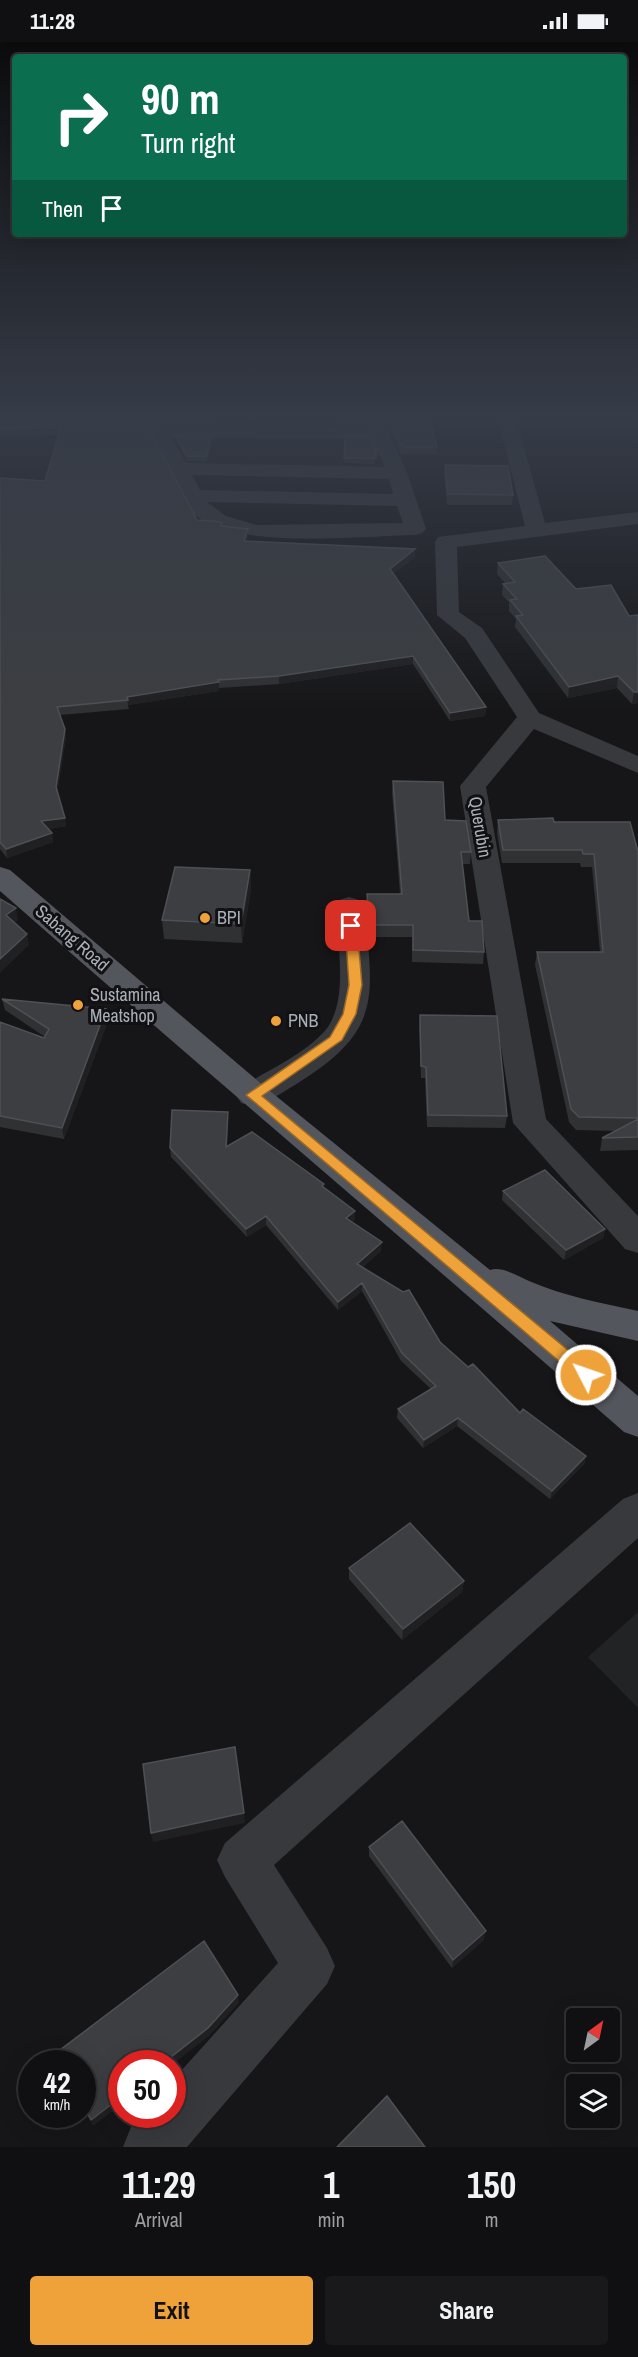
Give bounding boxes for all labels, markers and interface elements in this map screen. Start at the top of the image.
text: 11:28 [30,6,75,36]
text: 90 m [141,71,220,127]
icon: right [42,78,120,156]
text: Turn right [141,125,235,161]
icon: arrive [95,192,128,225]
text: Then [42,194,83,224]
street label: Querubin [463,794,498,859]
street label: Sabang Road [30,899,115,977]
pin [325,900,376,951]
place label: BPI [217,905,241,930]
icon: arrive [334,909,367,942]
marker: BPI [198,911,212,925]
place label: Sustamina Meatshop [90,982,161,1028]
marker: Sustamina Meatshop [71,998,85,1012]
place label: PNB [288,1008,319,1033]
marker: PNB [269,1014,283,1028]
position arrow [554,1343,618,1407]
north arrow [566,2008,620,2062]
map controls [566,2008,620,2128]
speed limit sign: 50 [108,2050,186,2128]
text: 42 [43,2062,71,2102]
button: layers [566,2074,620,2128]
text: km/h [44,2094,70,2115]
text: 11:29 [122,2161,196,2209]
text: 1 [323,2161,340,2209]
text: 150 [467,2161,516,2209]
text: Arrival [135,2206,183,2233]
text: min [318,2206,345,2233]
text: m [485,2206,498,2233]
button: Exit [30,2276,313,2345]
button: Share [325,2276,608,2345]

